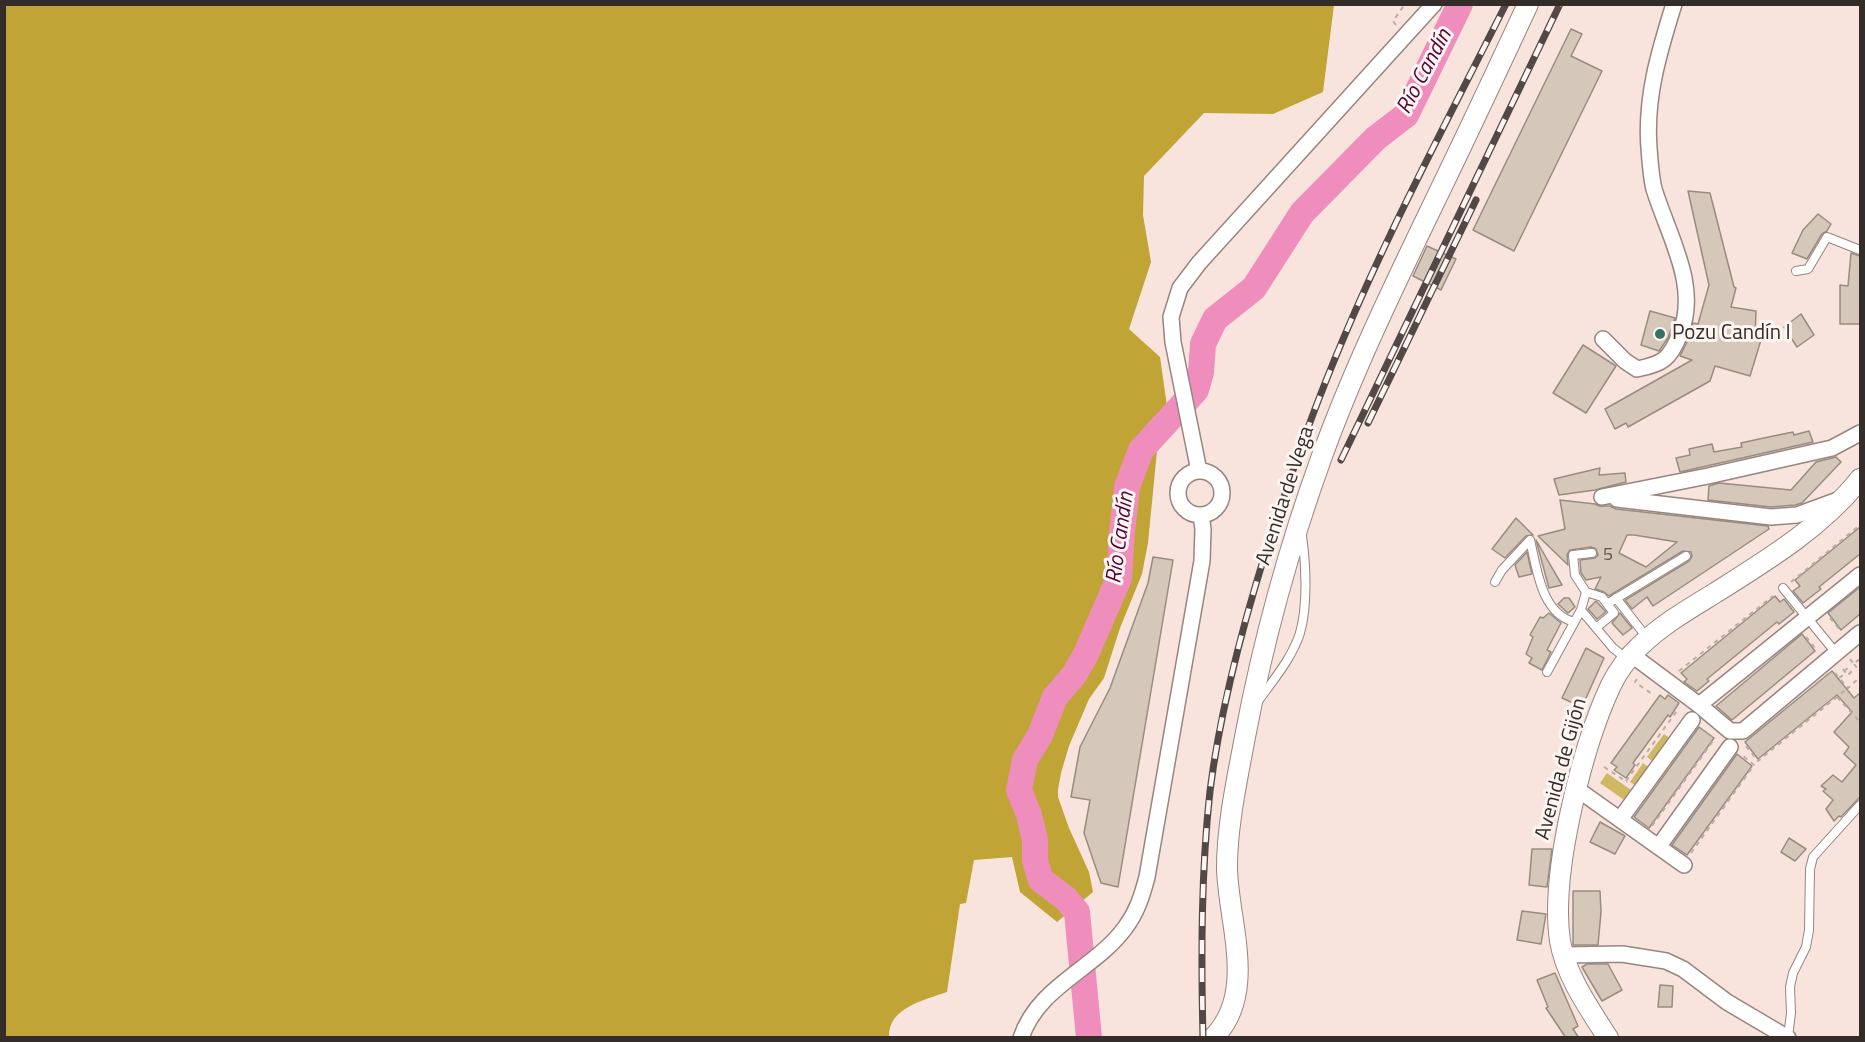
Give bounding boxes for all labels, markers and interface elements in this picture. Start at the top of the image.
water label: Río Candín [1392,25,1458,119]
place label: Pozu Candín I [1672,321,1791,347]
marker: Pozu Candín I [1653,327,1667,341]
street label: Avenida de Vega [1252,423,1320,569]
water label: Río Candín [1102,491,1140,585]
house number: 5 [1603,545,1613,567]
street label: Avenida de Gijón [1531,695,1593,843]

